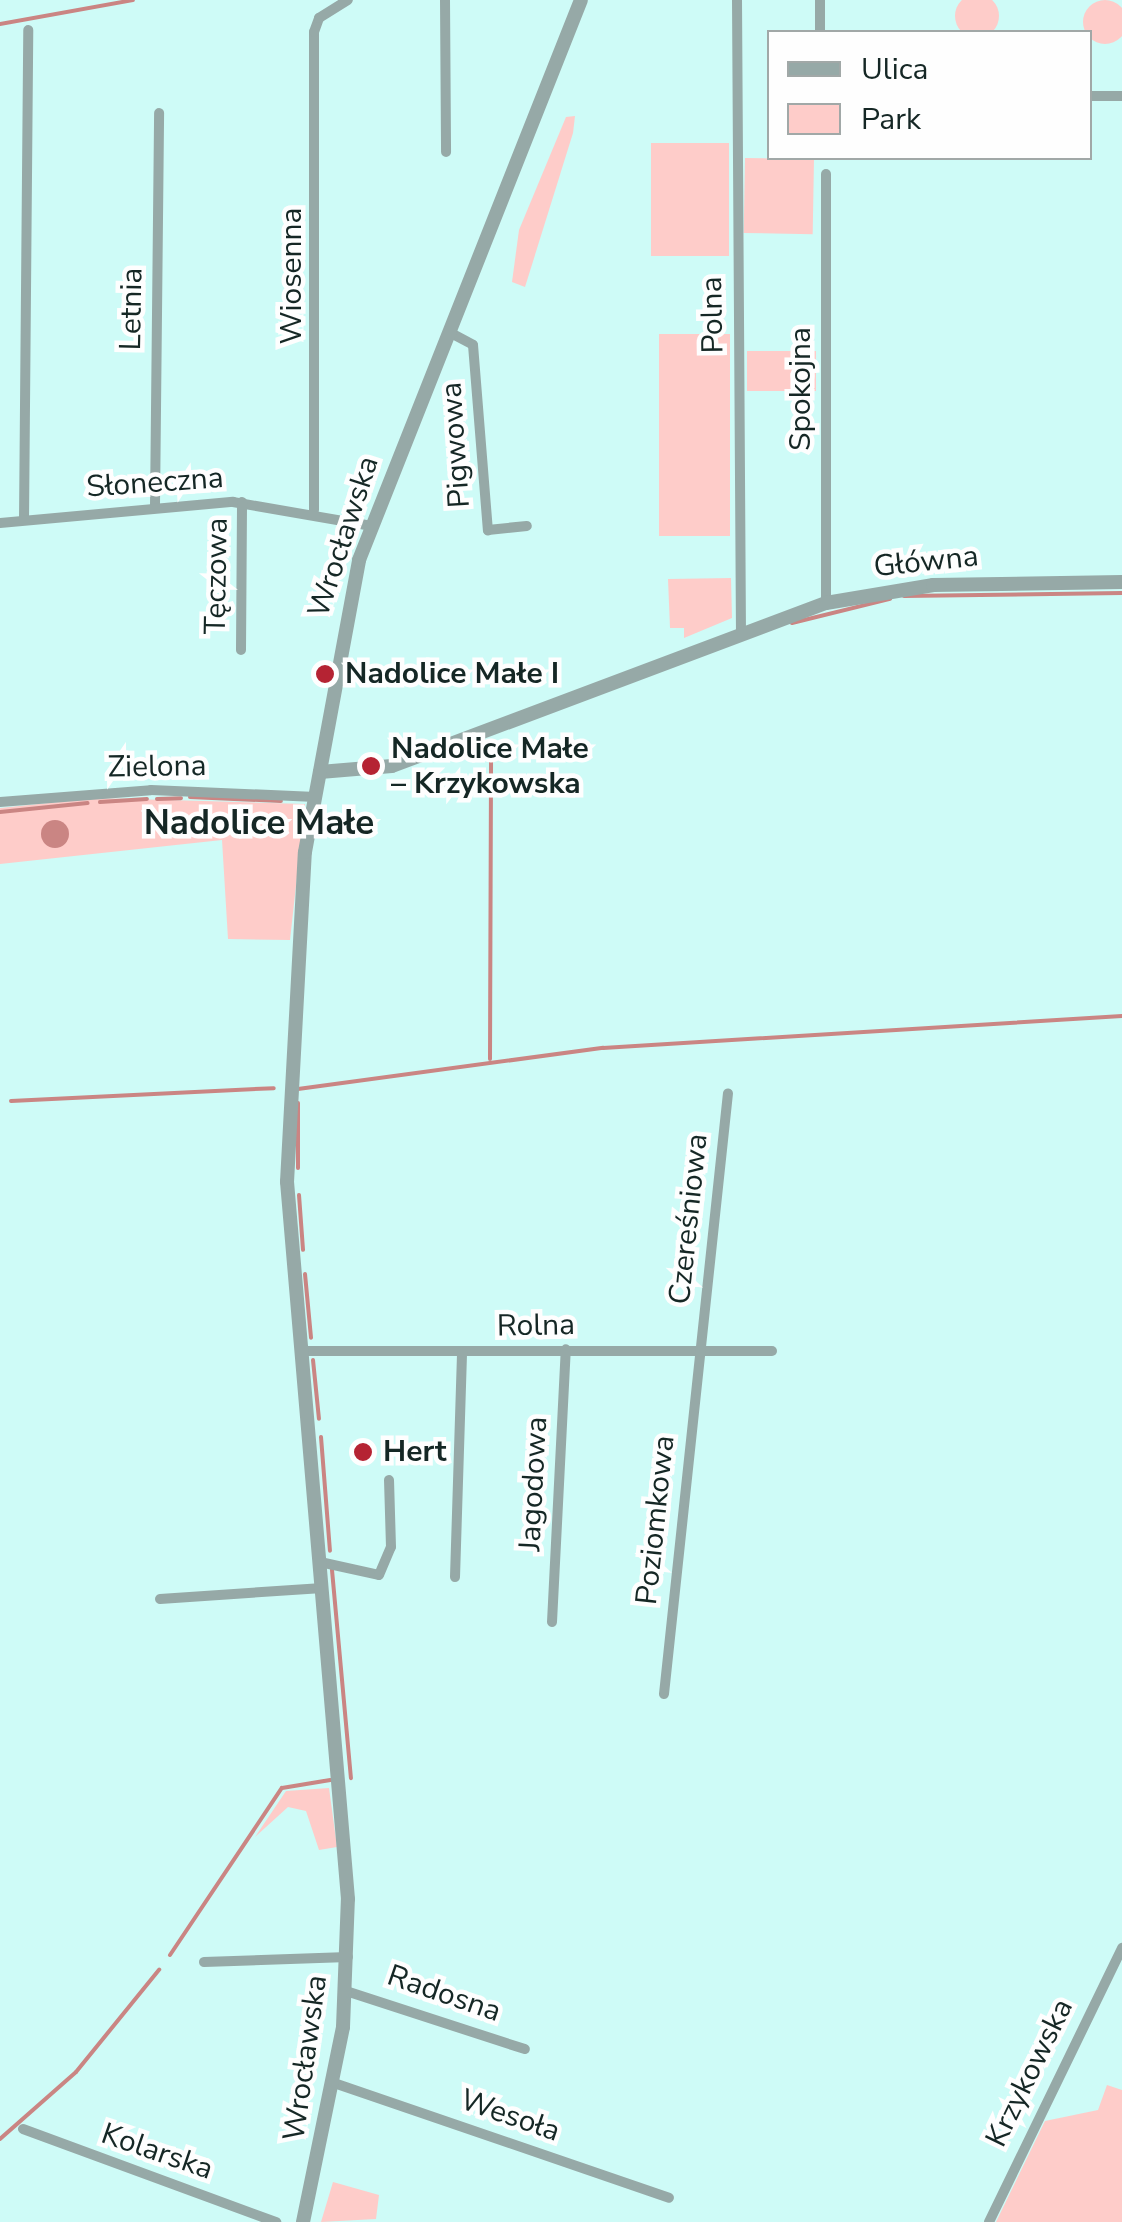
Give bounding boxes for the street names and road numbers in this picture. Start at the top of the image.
street label: Wiosenna [274,207,310,345]
street label: Letnia [113,267,151,351]
street label: Polna [694,276,732,354]
street label: Spokojna [783,327,819,451]
street label: Pigwowa [434,381,478,509]
street label: Wrocławska [301,452,387,622]
street label: Słoneczna [85,460,225,506]
street label: Tęczowa [198,517,236,635]
street label: Główna [872,539,980,585]
street label: Zielona [107,748,207,786]
street label: Czereśniowa [662,1132,716,1306]
street label: Rolna [497,1307,575,1345]
street label: Jagodowa [513,1416,555,1552]
street label: Poziomkowa [629,1434,683,1606]
street label: Radosna [383,1958,505,2030]
street label: Wrocławska [277,1973,335,2143]
street label: Krzykowska [979,1993,1081,2153]
street label: Wesoła [455,2082,565,2150]
street label: Kolarska [96,2116,218,2188]

